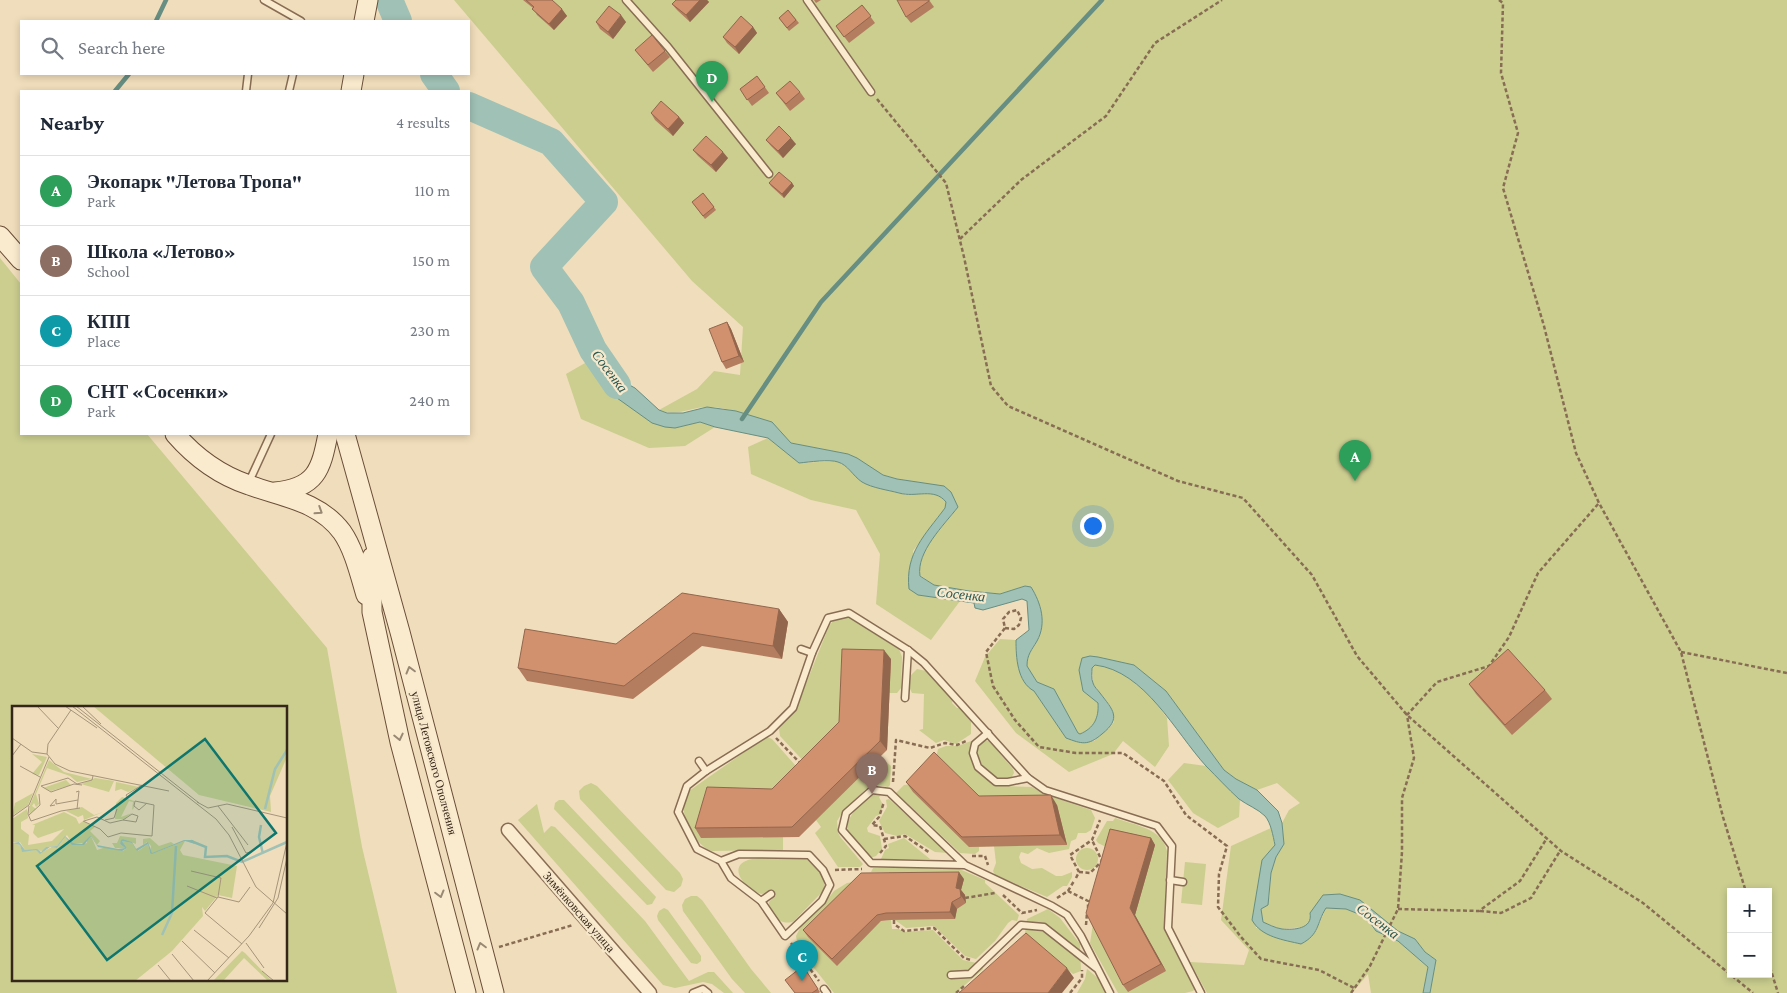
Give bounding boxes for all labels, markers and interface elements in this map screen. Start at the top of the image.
search box [20,20,470,75]
icon: search [38,34,66,62]
text: Search here [78,37,165,58]
pin: D [696,61,728,102]
text: Nearby [40,111,104,135]
text: 4 results [396,114,450,131]
text: Экопарк "Летова Тропа" [87,171,302,192]
text: A [51,182,61,199]
text: 110 m [414,182,450,199]
text: Park [87,193,115,210]
text: Школа «Летово» [87,241,236,262]
text: B [51,252,61,269]
text: 150 m [412,252,450,269]
text: School [87,263,130,280]
text: КПП [87,311,130,332]
text: C [51,322,61,339]
text: 230 m [410,322,450,339]
text: Place [87,333,120,350]
water label: Сосенка [589,347,631,395]
text: СНТ «Сосенки» [87,381,229,402]
text: D [50,392,62,409]
text: 240 m [409,392,450,409]
text: Park [87,403,115,420]
pin: A [1339,440,1371,481]
one-way arrow [314,504,323,514]
your location [1080,513,1106,539]
water label: Сосенка [936,583,986,605]
one-way arrow [405,666,415,675]
street label: улица Летовского Ополчения [408,690,460,837]
inset map [12,706,288,980]
one-way arrow [393,732,404,741]
pin: B [856,753,888,794]
street label: Зимёнковская улица [540,869,618,956]
map controls [1727,888,1772,978]
button: + [1727,888,1772,933]
one-way arrow [434,889,445,898]
water label: Сосенка [1354,900,1402,942]
button: − [1727,933,1772,978]
pin: C [786,940,818,981]
one-way arrow [477,942,487,950]

